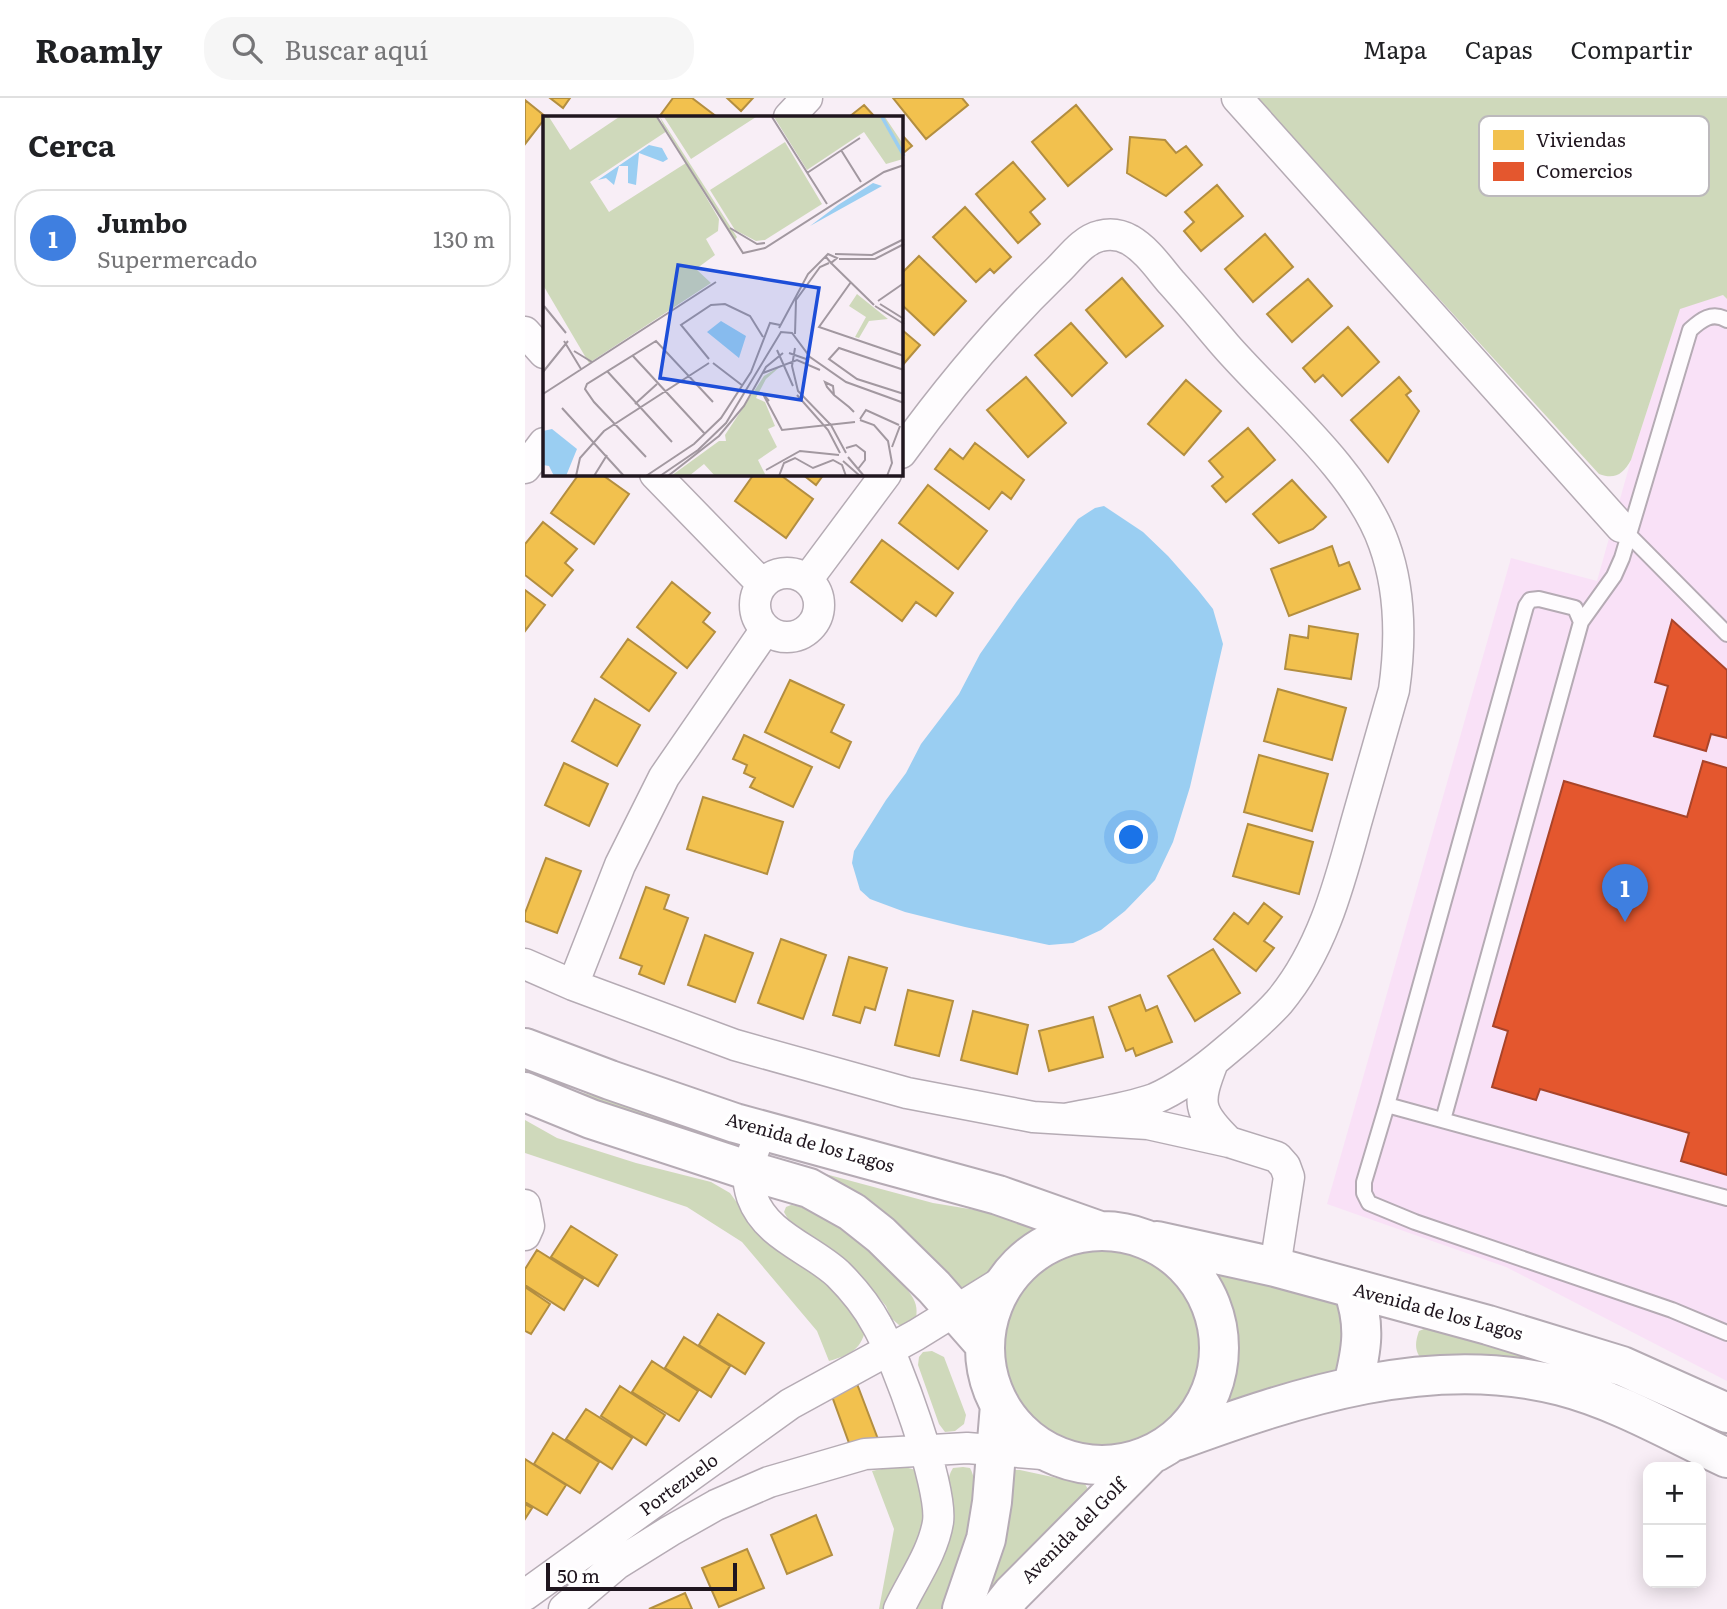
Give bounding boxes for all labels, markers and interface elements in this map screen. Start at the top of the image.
search box [204,17,694,80]
text: Roamly [35,24,162,73]
icon: search [228,29,266,67]
text: Buscar aquí [284,29,428,68]
text: Mapa [1363,31,1427,66]
text: Capas [1465,31,1532,66]
text: Compartir [1570,31,1692,66]
inset map [543,116,903,476]
legend [1479,116,1709,196]
text: Cerca [28,122,115,166]
text: Viviendas [1536,125,1626,153]
text: Comercios [1536,156,1633,184]
text: Jumbo [97,202,187,241]
text: 1 [48,221,58,255]
text: 130 m [433,221,495,255]
text: Supermercado [97,241,257,275]
your location [1114,820,1148,854]
pin: 1 [1602,864,1648,922]
street label: Avenida de los Lagos [723,1105,898,1179]
street label: Avenida de los Lagos [1351,1275,1526,1346]
street label: Portezuelo [633,1446,723,1522]
map controls [1643,1462,1706,1588]
button: + [1643,1462,1706,1525]
street label: Avenida del Golf [1014,1470,1133,1589]
button: − [1643,1525,1706,1588]
scale bar [546,1560,737,1592]
text: 50 m [557,1561,600,1589]

